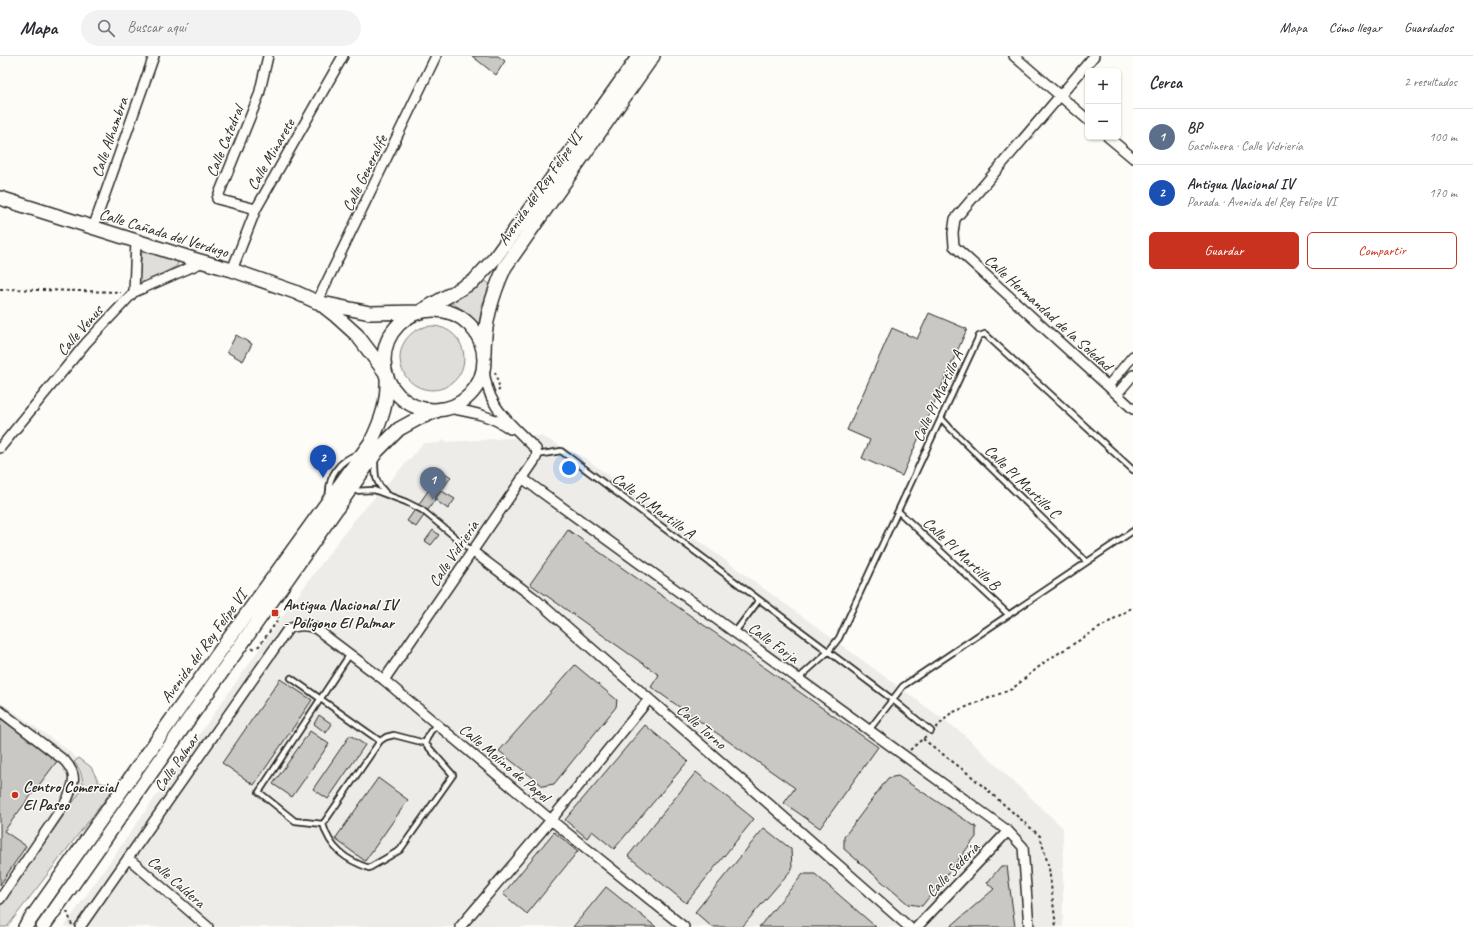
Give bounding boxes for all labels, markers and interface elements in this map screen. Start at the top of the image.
search box [81,10,361,46]
text: Mapa [20,16,57,40]
icon: search [95,17,117,39]
text: Buscar aquí [127,18,186,37]
text: Mapa [1280,19,1307,36]
text: Cómo llegar [1329,19,1382,36]
text: Guardados [1404,19,1453,36]
map controls [1085,68,1121,140]
button: + [1085,68,1121,104]
text: Cerca [1149,72,1182,93]
text: 2 resultados [1404,74,1457,90]
street label: Calle Alhambra [87,94,133,180]
street label: Calle Catedral [202,100,249,180]
button: − [1085,104,1121,140]
street label: Calle Minarete [242,114,300,194]
text: BP [1187,119,1202,138]
street label: Avenida del Rey Felipe VI [493,125,589,249]
text: 1 [1159,129,1165,145]
text: 100 m [1429,129,1457,145]
street label: Calle Generalife [338,130,393,215]
text: Gasolinera · Calle Vidriería [1187,138,1303,154]
text: Antigua Nacional IV [1187,175,1294,194]
text: 2 [1159,185,1165,201]
text: 170 m [1429,185,1457,201]
text: Parada · Avenida del Rey Felipe VI [1187,194,1336,210]
street label: Calle Cañada del Verdugo [97,204,232,263]
button: Guardar [1149,232,1299,269]
button: Compartir [1307,232,1457,269]
street label: Calle Hermandad de la Soledad [980,250,1118,377]
street label: Calle Venus [52,300,108,360]
street label: Calle Pl Martillo A [908,347,968,445]
street label: Calle Pl Martillo C [980,441,1065,524]
pin: 2 [310,445,336,478]
your location [559,458,579,478]
pin: 1 [420,467,446,500]
street label: Calle Pl Martillo A [608,468,699,544]
street label: Calle Pl Martillo B [918,513,1005,596]
street label: Calle Vidriería [424,516,484,591]
street label: Avenida del Rey Felipe VI [156,584,253,707]
place label: Antigua Nacional IV - Polígono El Palmar [283,595,400,633]
marker: Antigua Nacional IV - Polígono El Palmar [270,608,280,618]
street label: Calle Forja [744,618,803,668]
street label: Calle Torno [672,700,731,755]
street label: Calle Molino de Papel [455,719,556,808]
street label: Calle Palmar [149,728,205,796]
place label: Centro Comercial El Paseo [23,777,120,815]
marker: Centro Comercial El Paseo [10,790,20,800]
street label: Calle Sedería [921,837,985,902]
street label: Calle Caldera [143,851,210,913]

